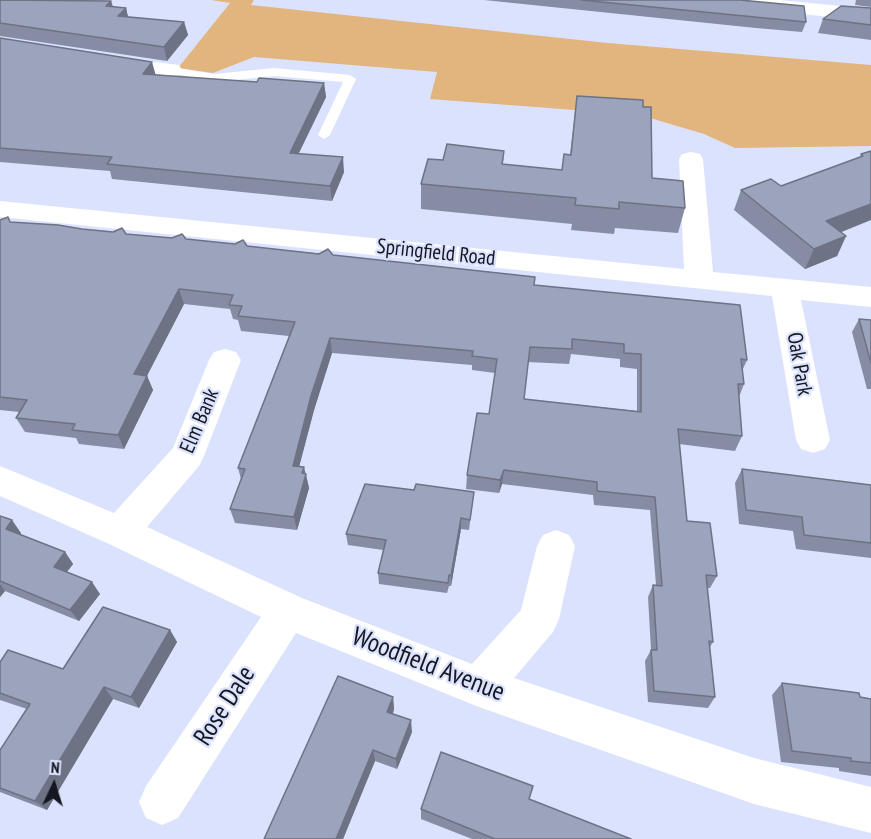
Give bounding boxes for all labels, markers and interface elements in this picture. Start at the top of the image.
street label: Springfield Road [376,234,496,272]
street label: Oak Park [781,330,817,398]
street label: Elm Bank [175,385,225,457]
street label: Woodfield Avenue [347,622,509,708]
street label: Rose Dale [188,660,262,752]
north arrow [24,755,84,815]
text: N [50,757,60,777]

